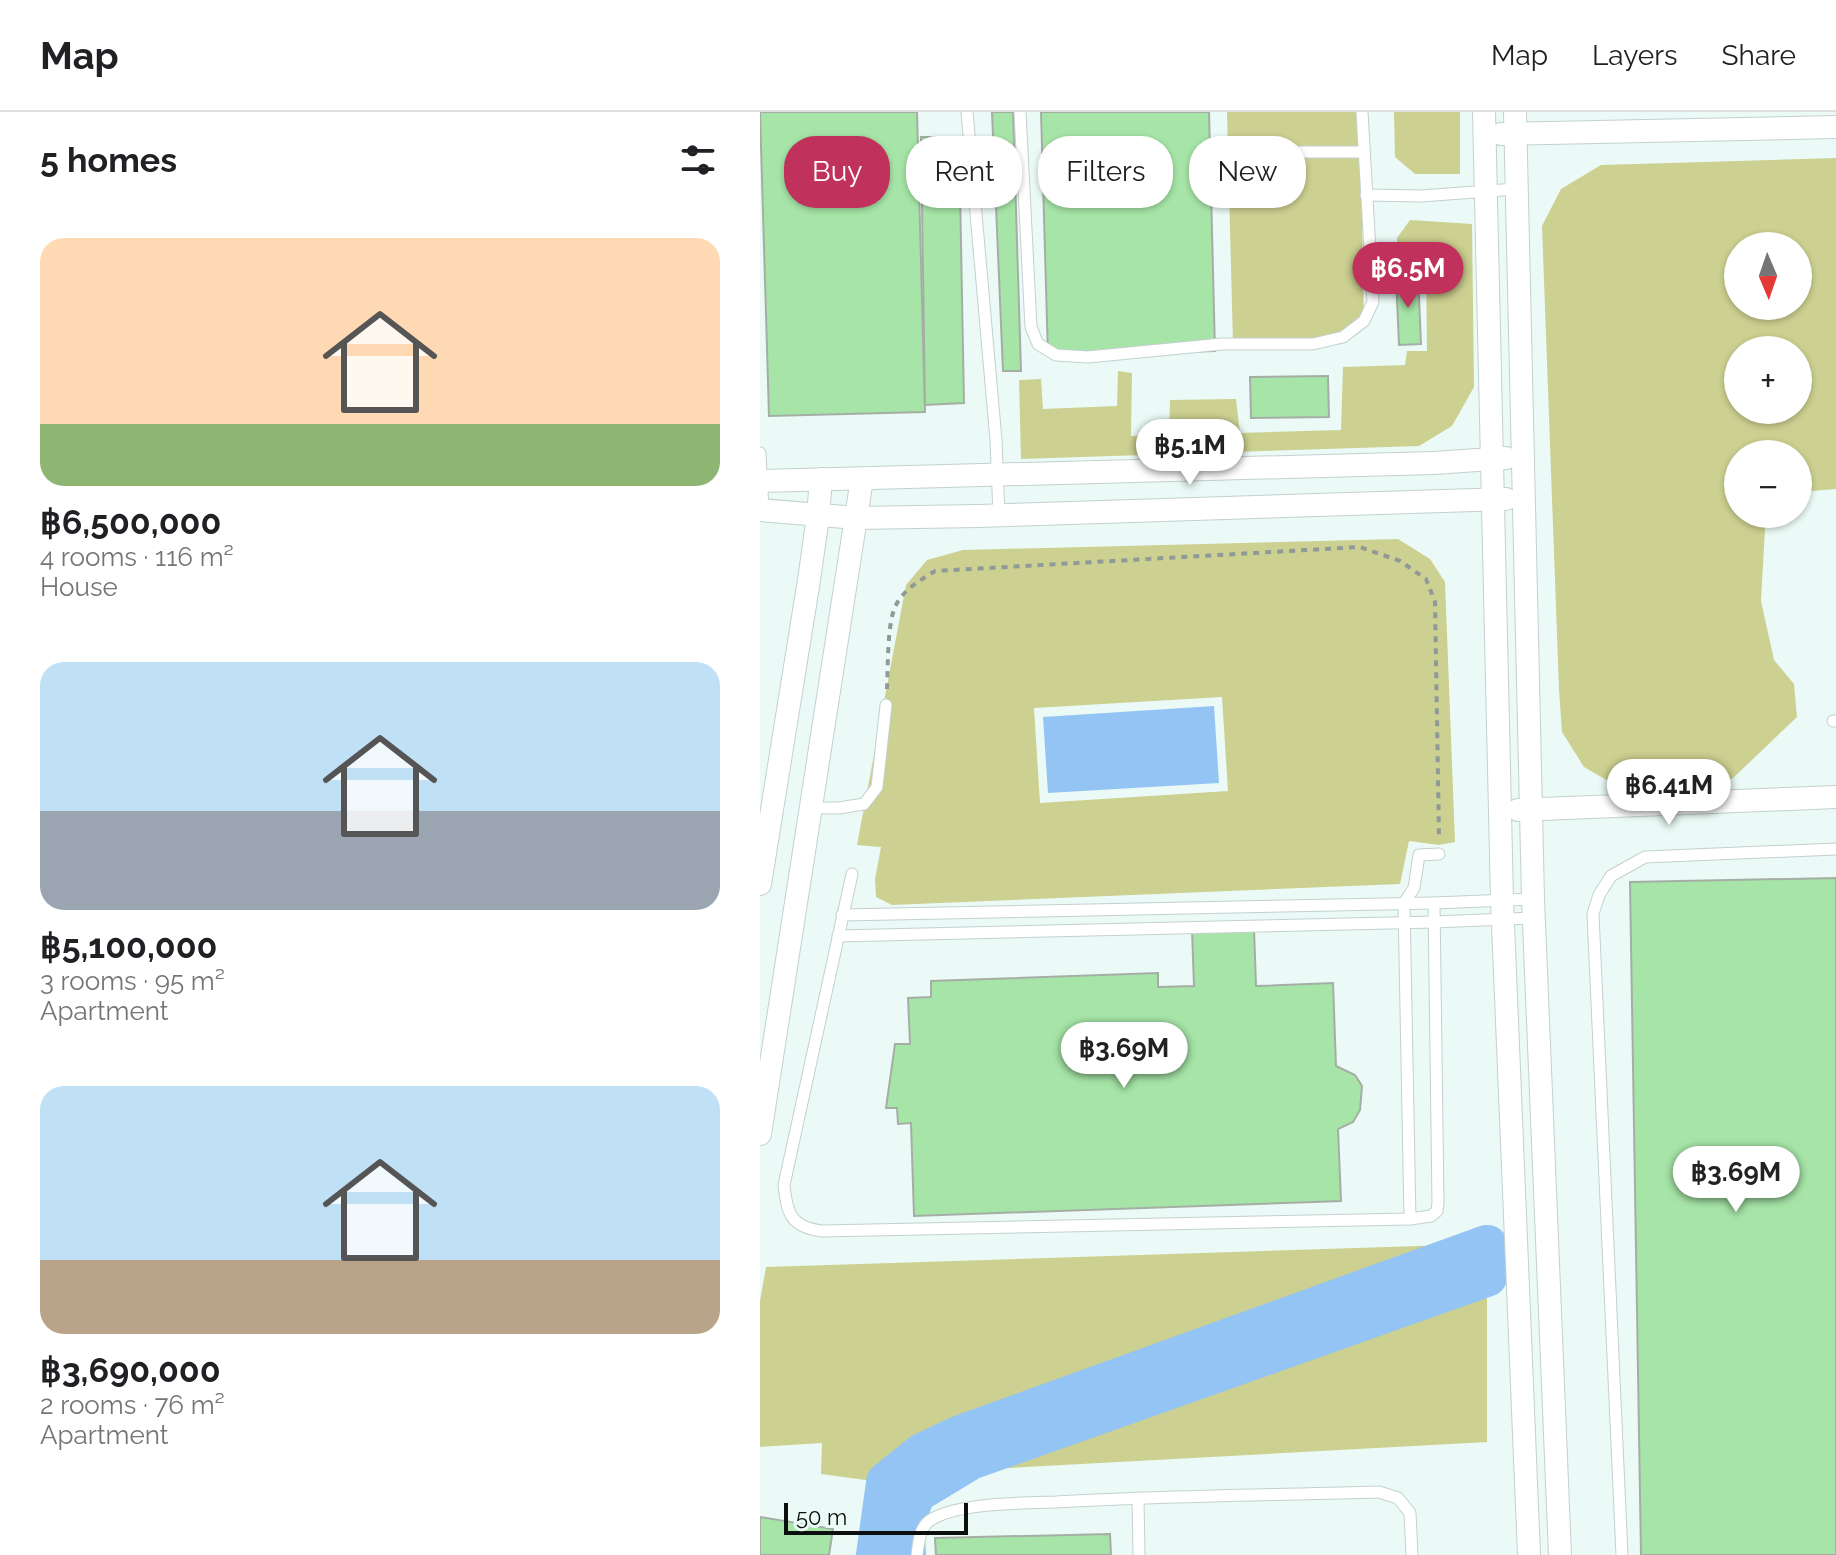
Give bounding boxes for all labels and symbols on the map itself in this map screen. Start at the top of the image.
north arrow [1724,232,1812,320]
pin: ฿6.5M [1352,242,1464,310]
pin: ฿5.1M [1134,419,1246,487]
pin: ฿6.41M [1604,759,1734,827]
pin: ฿3.69M [1059,1022,1189,1090]
pin: ฿3.69M [1671,1146,1801,1214]
scale bar [784,1499,968,1535]

